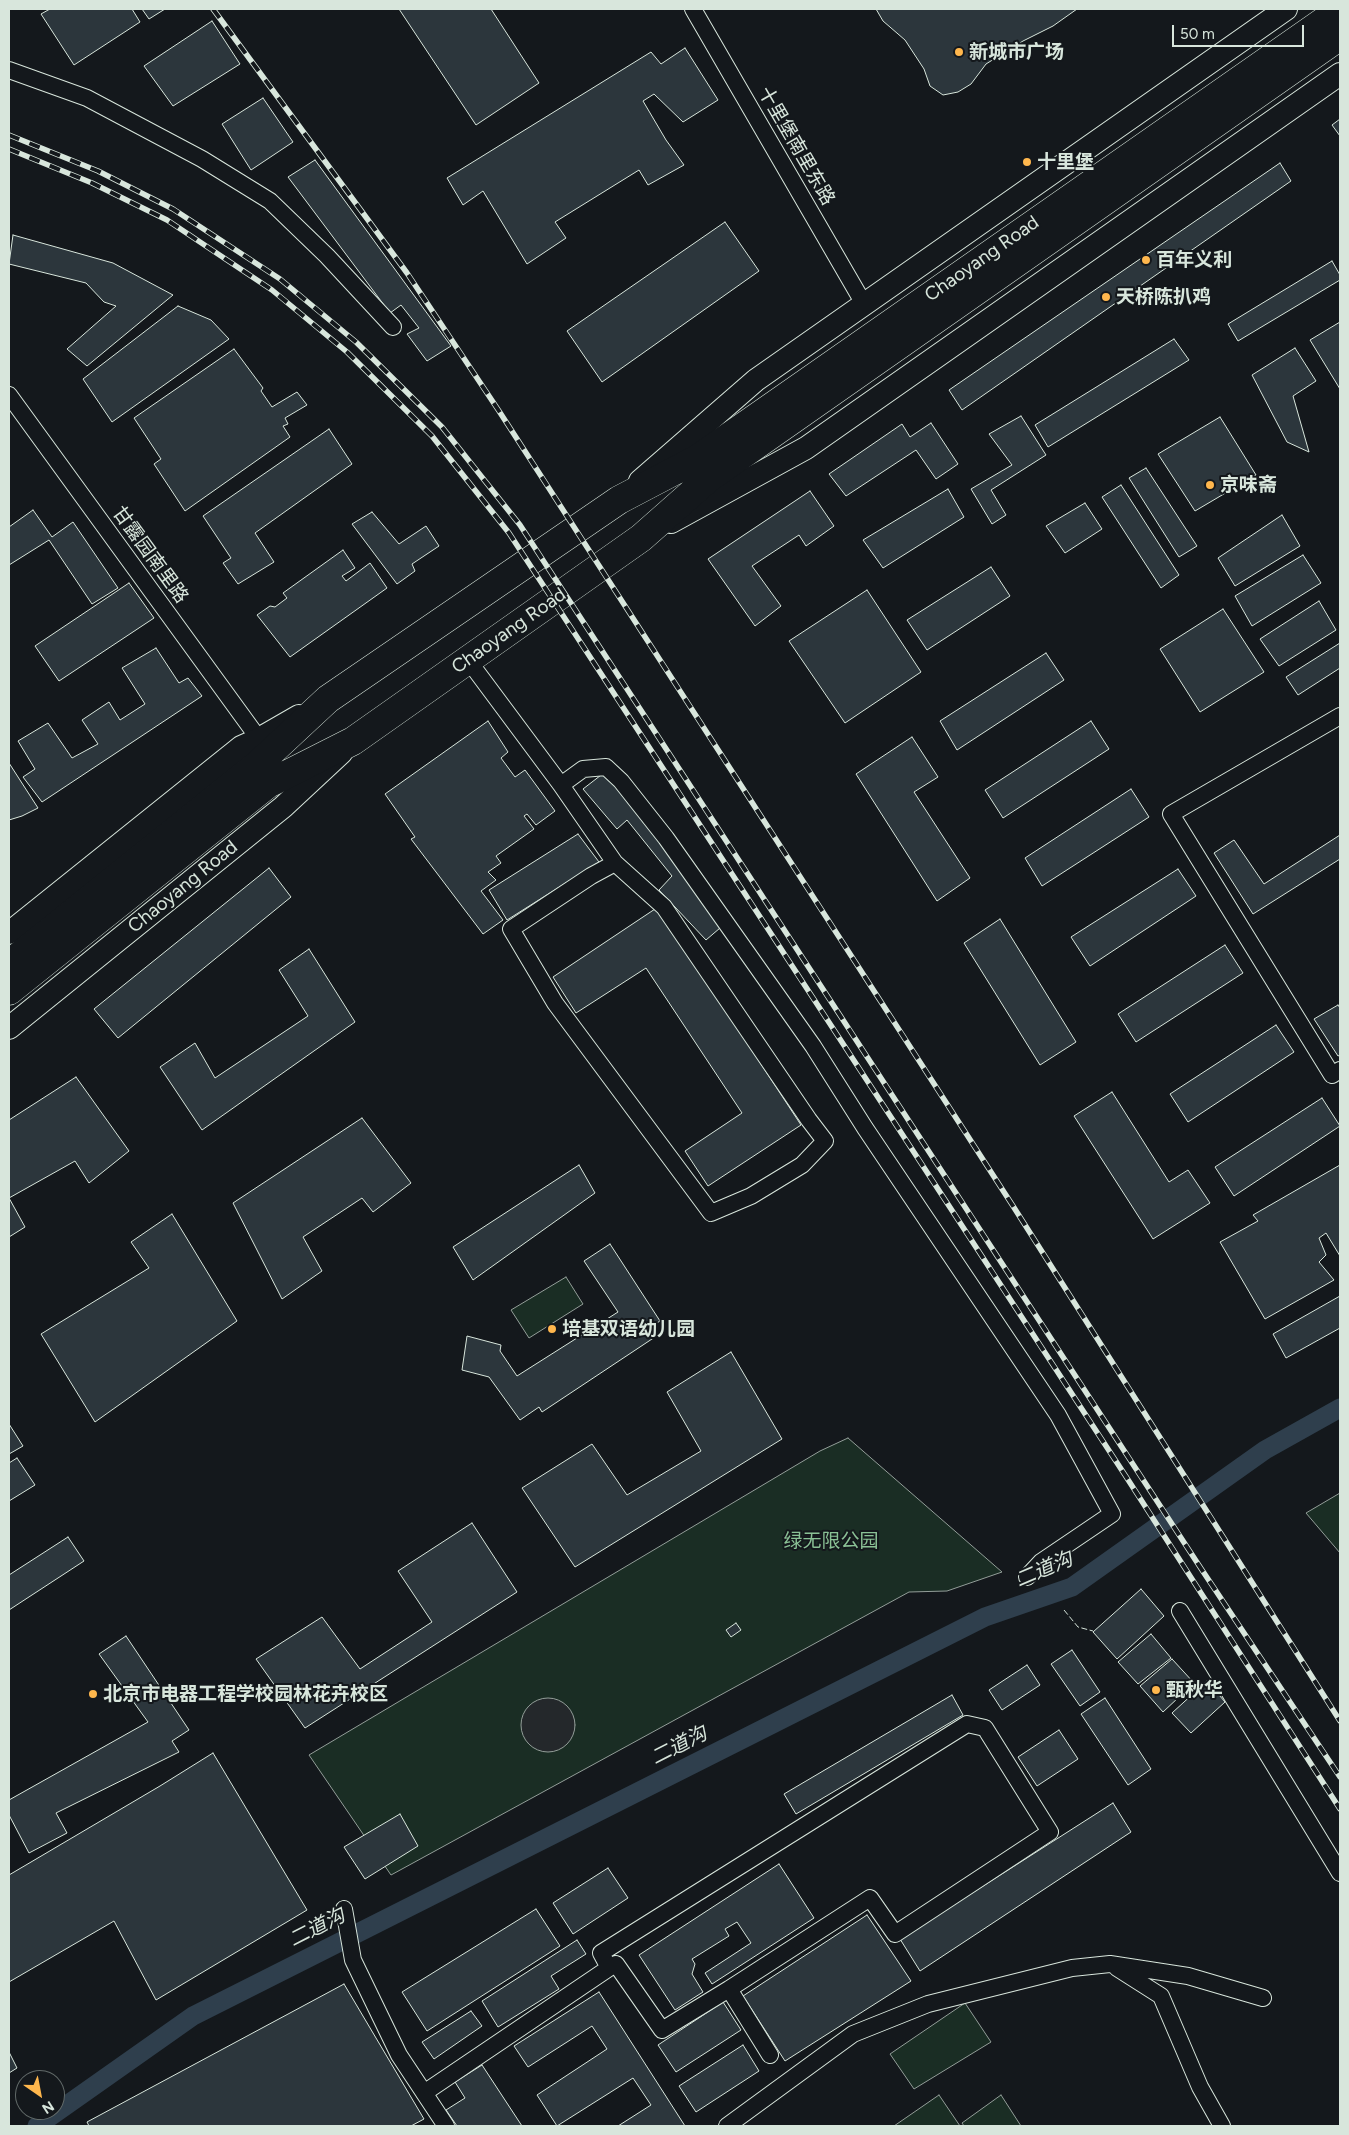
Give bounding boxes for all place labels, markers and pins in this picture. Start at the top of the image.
place label: 新城市广场 [969,41,1064,63]
marker: 新城市广场 [953,46,965,58]
place label: 十里堡 [1037,151,1094,173]
marker: 十里堡 [1021,156,1033,168]
place label: 百年义利 [1156,249,1232,271]
marker: 百年义利 [1140,254,1152,266]
place label: 天桥陈扒鸡 [1116,286,1211,308]
marker: 天桥陈扒鸡 [1100,291,1112,303]
place label: 京味斋 [1220,474,1277,496]
marker: 京味斋 [1204,479,1216,491]
place label: 培基双语幼儿园 [562,1318,695,1340]
marker: 培基双语幼儿园 [546,1323,558,1335]
place label: 甄秋华 [1166,1679,1223,1701]
place label: 北京市电器工程学校园林花卉校区 [103,1683,388,1705]
marker: 甄秋华 [1150,1684,1162,1696]
marker: 北京市电器工程学校园林花卉校区 [87,1688,99,1700]

